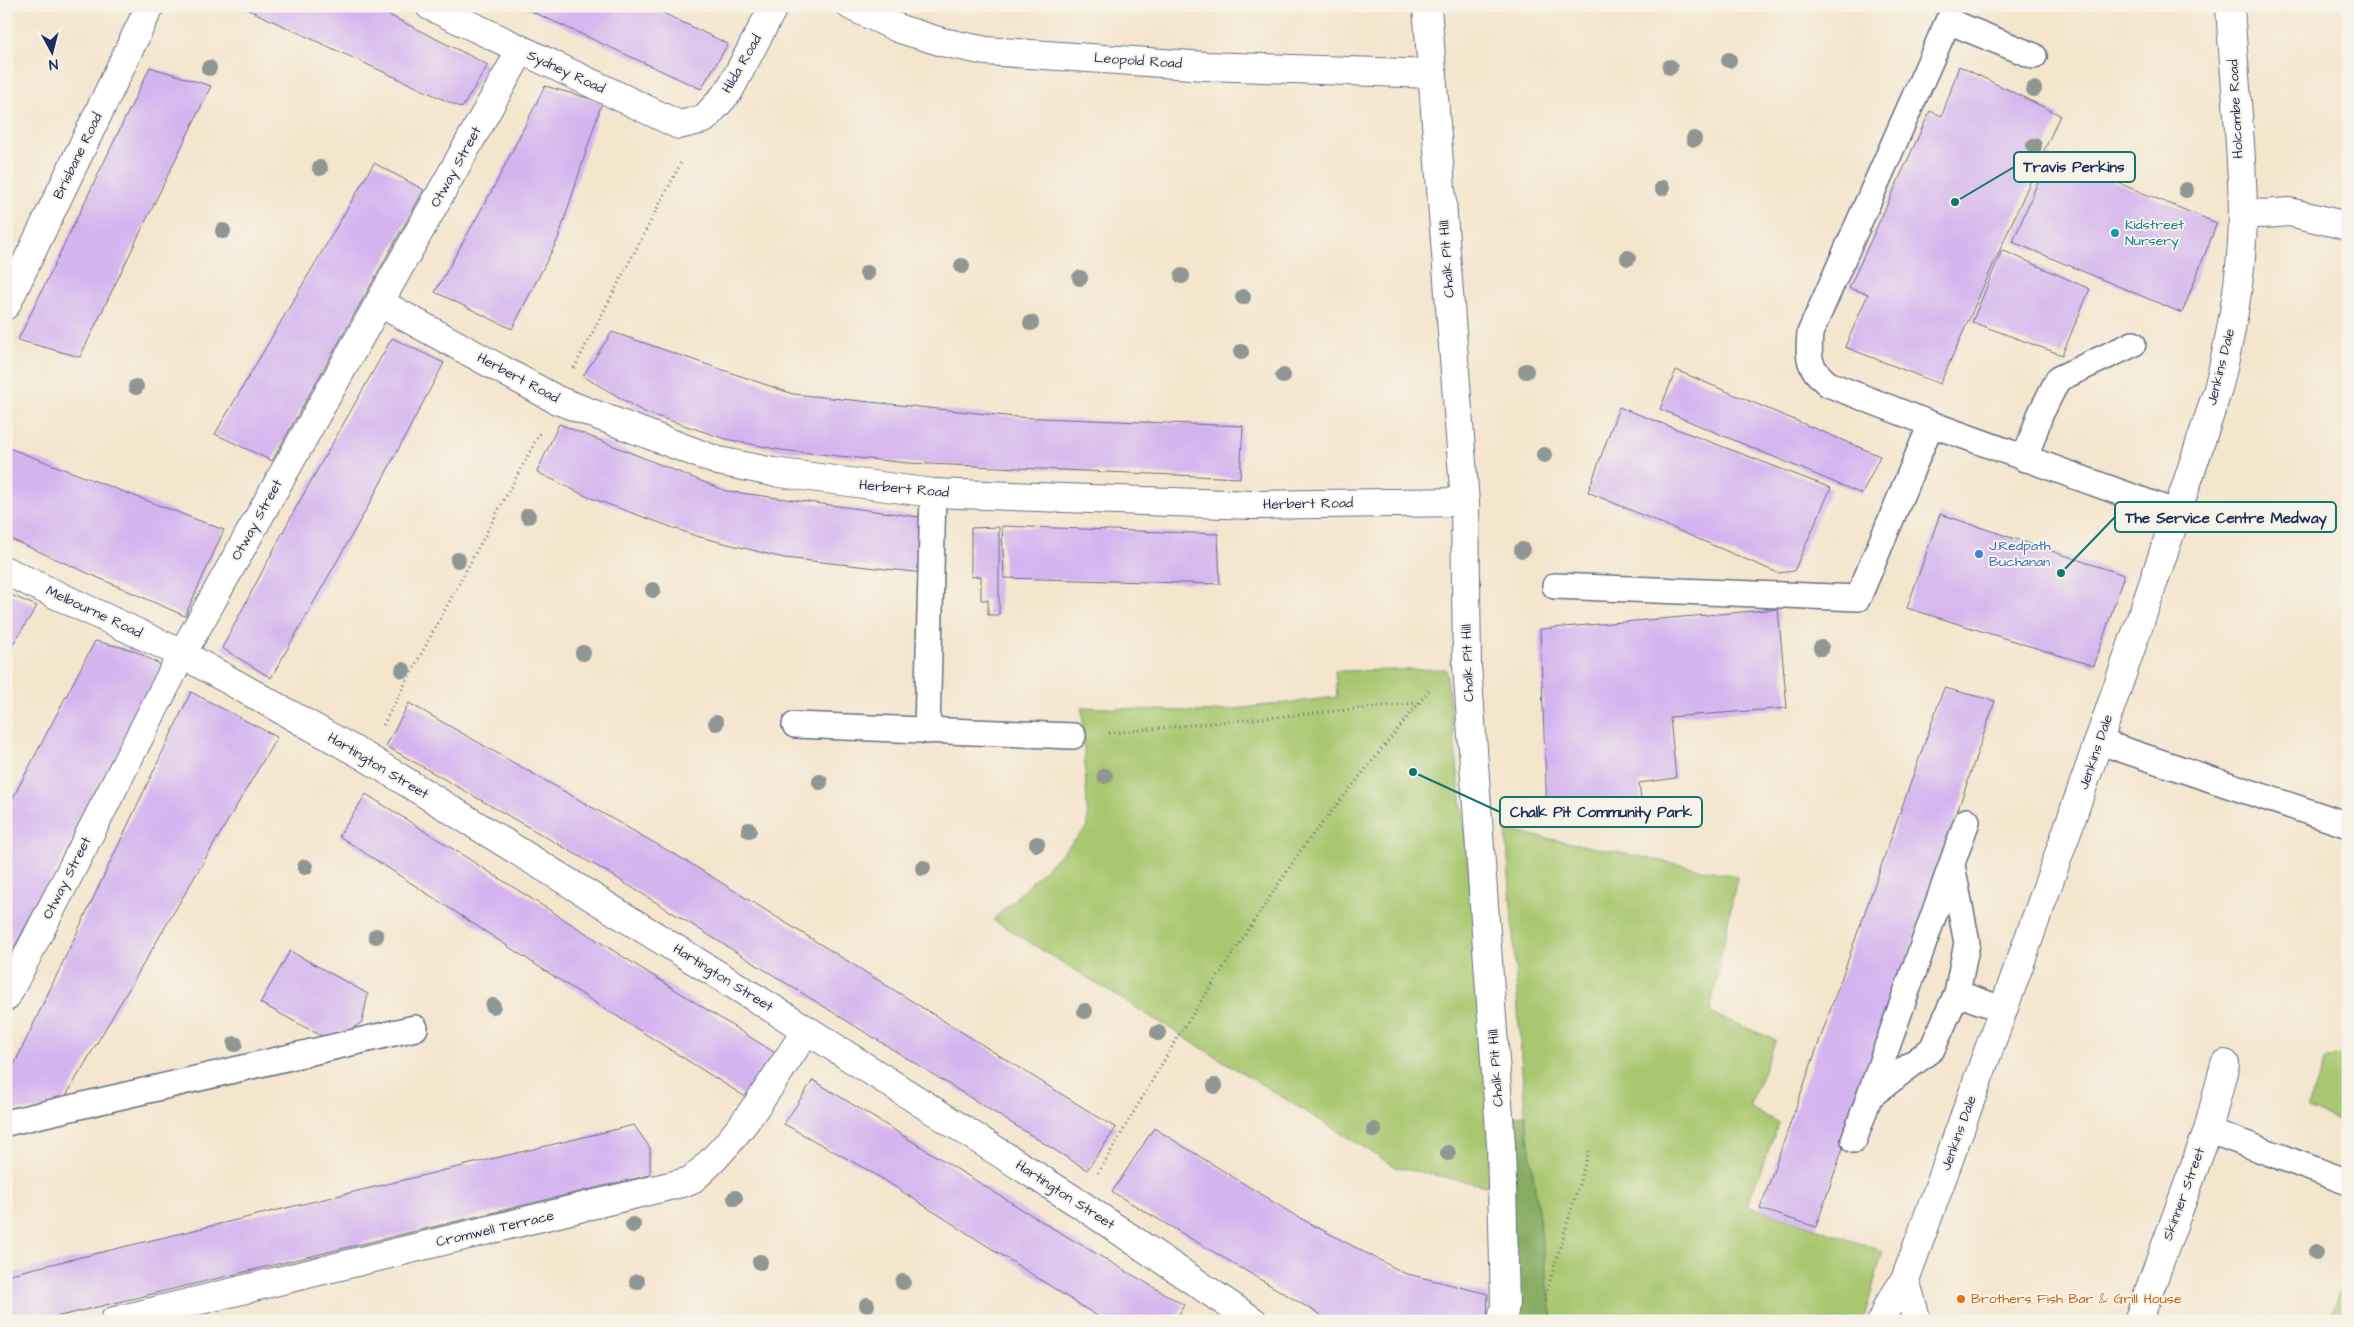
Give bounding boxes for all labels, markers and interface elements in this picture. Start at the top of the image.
north arrow [28,28,78,78]
street label: Hilda Road [717,31,767,97]
street label: Sydney Road [524,45,608,99]
street label: Leopold Road [1093,48,1183,74]
text: N [48,53,59,74]
street label: Holcombe Road [2223,59,2249,159]
street label: Brisbane Road [48,109,108,203]
street label: Otway Street [425,123,487,211]
callout: Travis Perkins [2014,152,2135,182]
text: Travis Perkins [2022,157,2125,178]
place label: Kidstreet Nursery [2125,215,2184,251]
street label: Chalk Pit Hill [1434,220,1460,298]
marker: Kidstreet Nursery [2109,227,2121,239]
street label: Jenkins Dale [2202,326,2240,407]
street label: Herbert Road [473,348,563,408]
street label: Herbert Road [858,475,950,503]
street label: Otway Street [226,476,288,564]
street label: Herbert Road [1263,493,1353,515]
callout: The Service Centre Medway [2115,502,2336,532]
text: The Service Centre Medway [2124,508,2328,530]
place label: J.Redpath Buchanan [1989,536,2051,572]
marker: J.Redpath Buchanan [1973,548,1985,560]
street label: Melbourne Road [43,581,145,643]
street label: Chalk Pit Hill [1457,624,1479,702]
street label: Jenkins Dale [2074,711,2118,792]
street label: Hartington Street [324,728,433,804]
callout: Chalk Pit Community Park [1500,797,1702,827]
text: Chalk Pit Community Park [1510,802,1693,824]
street label: Otway Street [38,833,96,923]
street label: Hartington Street [669,939,777,1017]
street label: Chalk Pit Hill [1483,1029,1509,1107]
street label: Jenkins Dale [1936,1092,1982,1173]
street label: Skinner Street [2158,1144,2210,1243]
street label: Hartington Street [1011,1155,1119,1235]
street label: Cromwell Terrace [434,1206,556,1252]
place label: Brothers Fish Bar & Grill House [1971,1289,2182,1309]
marker: Brothers Fish Bar & Grill House [1955,1293,1967,1305]

